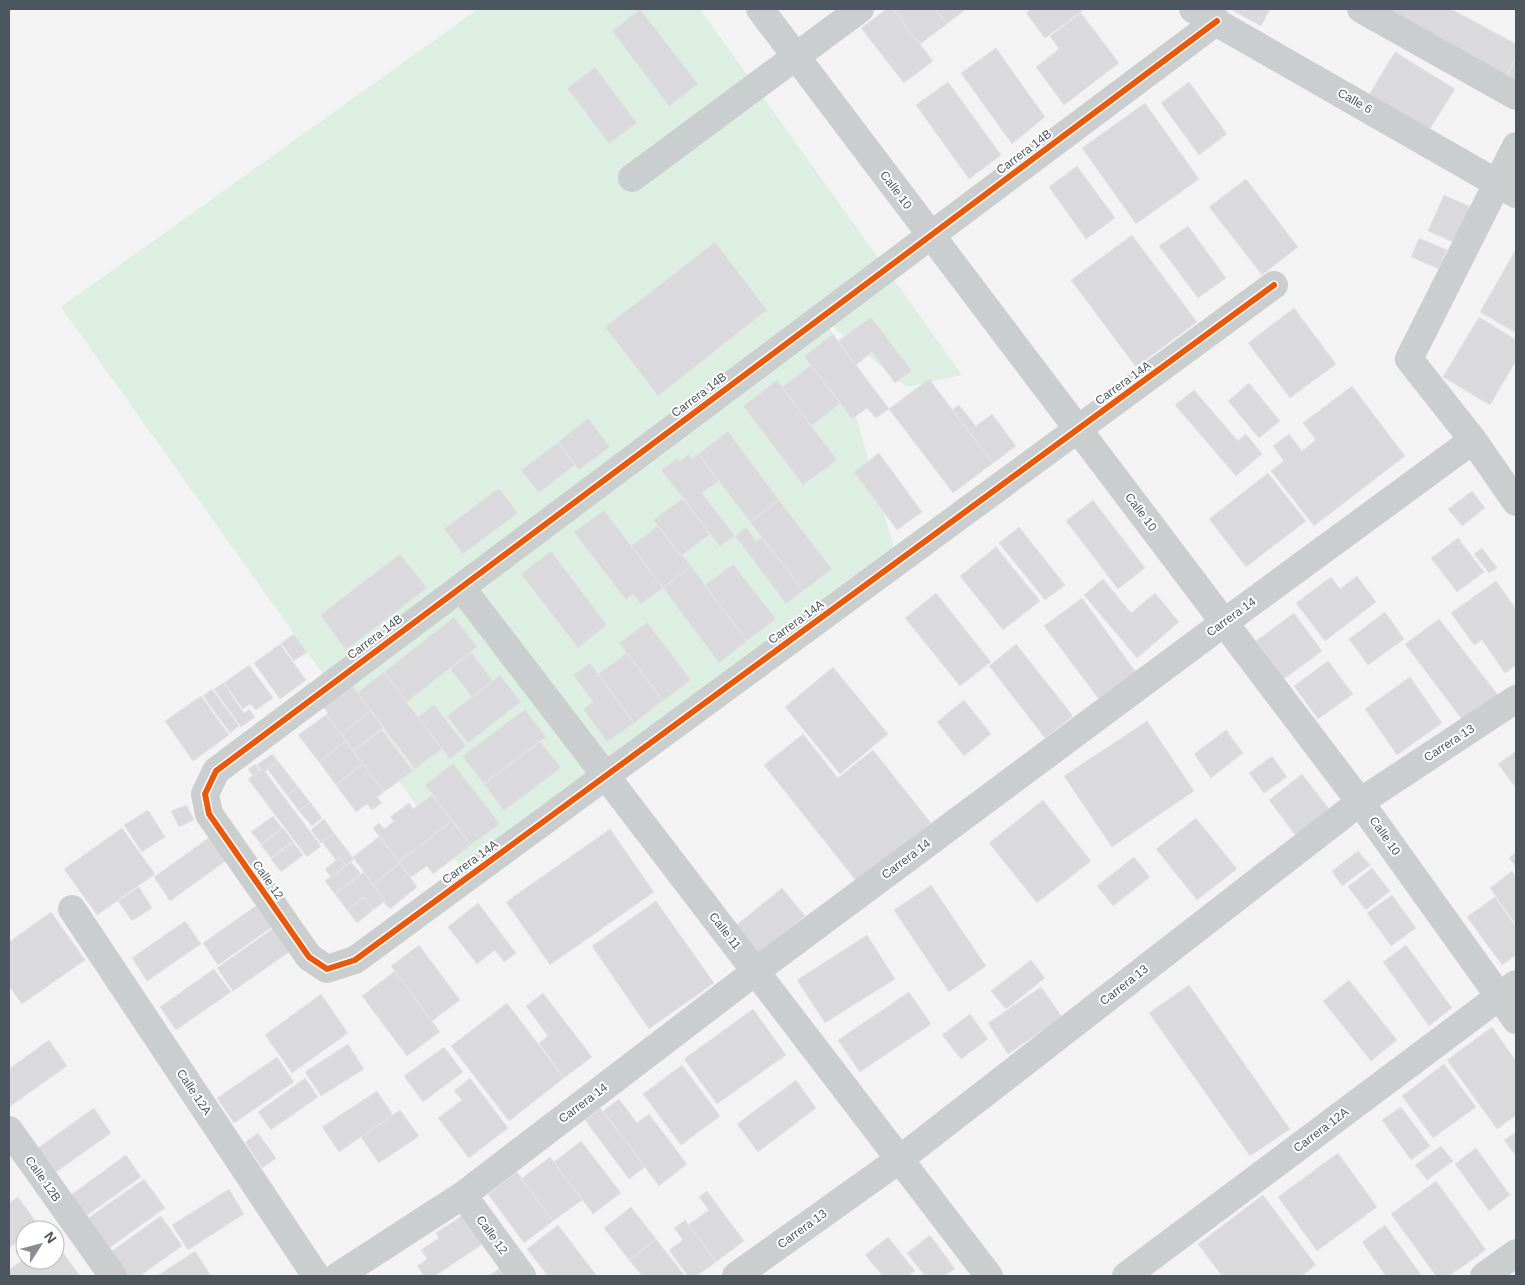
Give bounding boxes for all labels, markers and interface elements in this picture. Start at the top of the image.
street label: Calle 6 [1335,86,1375,117]
street label: Carrera 14B [994,127,1054,177]
street label: Calle 10 [877,168,915,212]
street label: Carrera 14A [1092,358,1154,408]
street label: Carrera 14B [669,370,729,420]
street label: Calle 10 [1122,490,1160,534]
street label: Carrera 14 [1204,594,1259,640]
street label: Carrera 14A [765,597,827,647]
street label: Carrera 14B [345,612,405,662]
street label: Carrera 13 [1421,721,1477,764]
street label: Calle 10 [1367,814,1404,858]
street label: Carrera 14 [879,836,933,882]
street label: Carrera 14A [439,837,501,887]
street label: Calle 12 [250,858,287,902]
street label: Calle 11 [706,910,744,953]
street label: Carrera 13 [1097,962,1151,1008]
street label: Calle 12A [174,1067,214,1117]
street label: Carrera 14 [556,1080,610,1126]
street label: Carrera 12A [1291,1105,1351,1155]
street label: Calle 12B [22,1154,64,1204]
street label: Carrera 13 [775,1206,830,1252]
street label: Calle 12 [473,1213,511,1257]
north arrow [15,1220,65,1270]
text: N [41,1229,60,1246]

